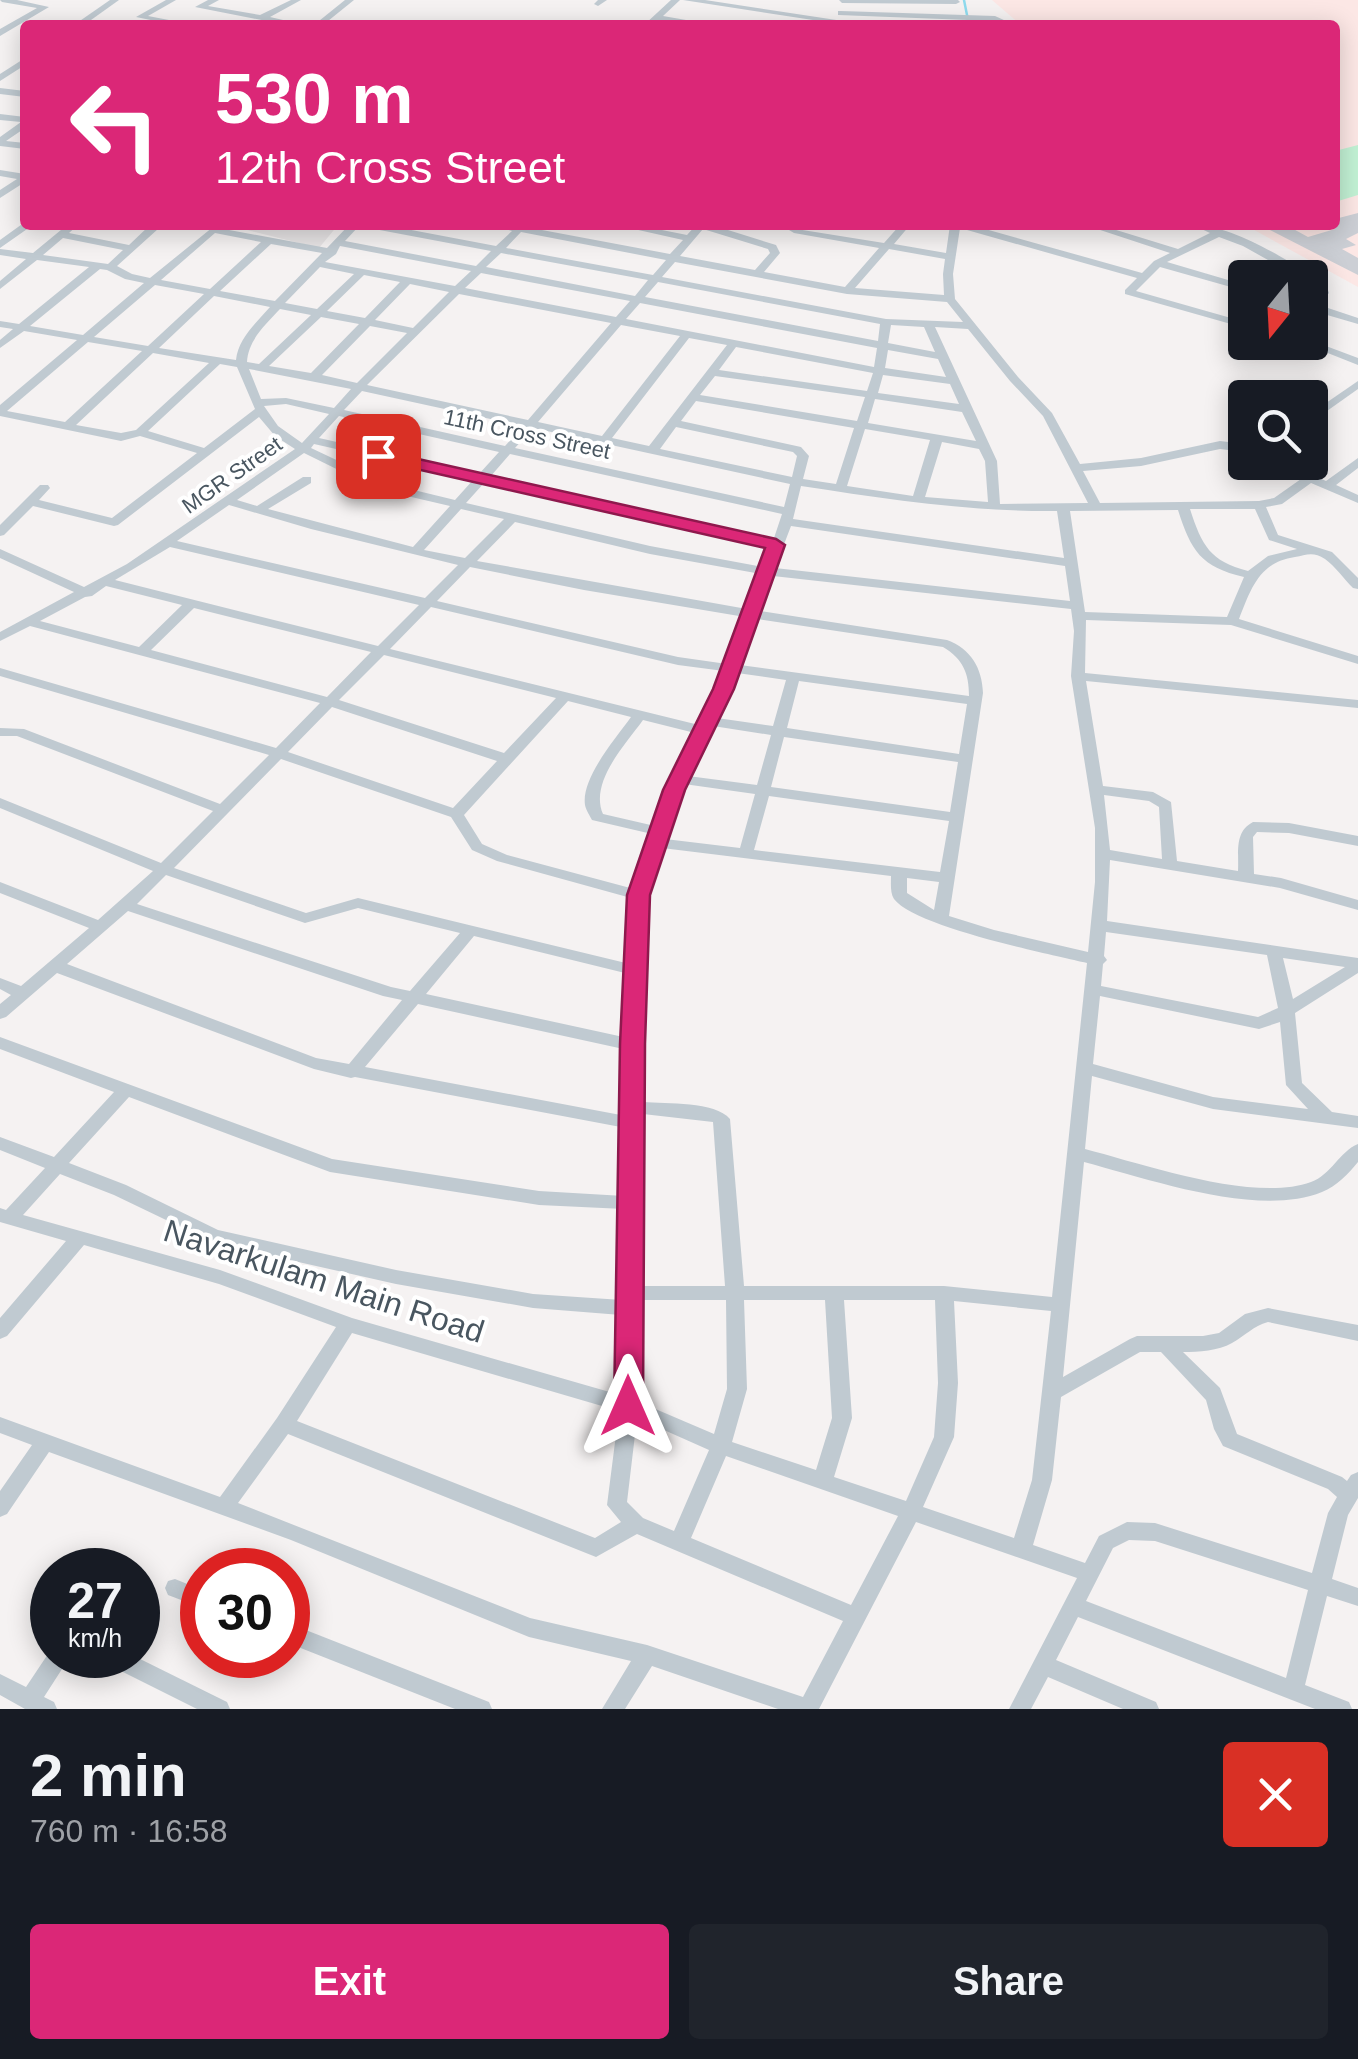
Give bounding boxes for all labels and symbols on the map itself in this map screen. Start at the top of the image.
north arrow [1228,260,1328,360]
street label: 11th Cross Street [441,404,613,464]
pin [336,414,421,499]
street label: MGR Street [177,431,287,519]
street label: Navarkulam Main Road [159,1212,489,1350]
position arrow [576,1354,680,1458]
speed limit sign: 30 [180,1548,310,1678]

